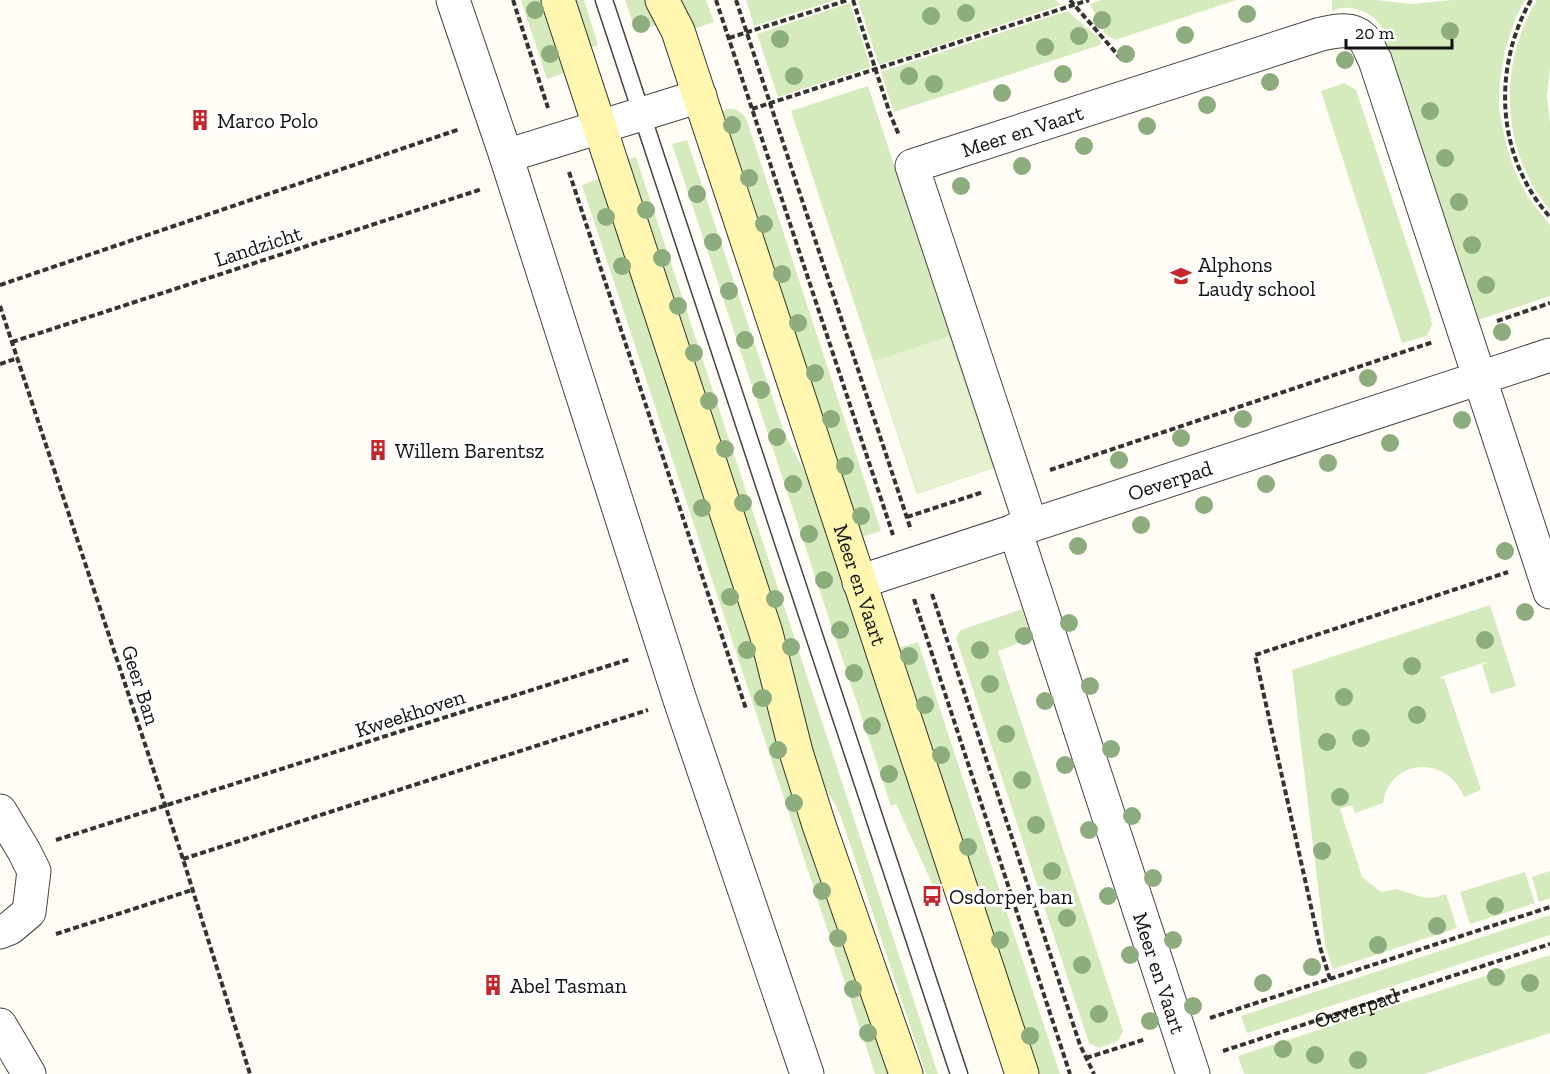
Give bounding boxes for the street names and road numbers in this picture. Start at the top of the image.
street label: Meer en Vaart [958,99,1086,162]
street label: Landzicht [211,220,305,272]
street label: Oeverpad [1124,454,1215,505]
street label: Meer en Vaart [829,521,892,649]
street label: Geer Ban [116,642,166,728]
street label: Kweekhoven [352,684,468,742]
street label: Meer en Vaart [1128,909,1191,1037]
street label: Oeverpad [1311,982,1402,1033]

